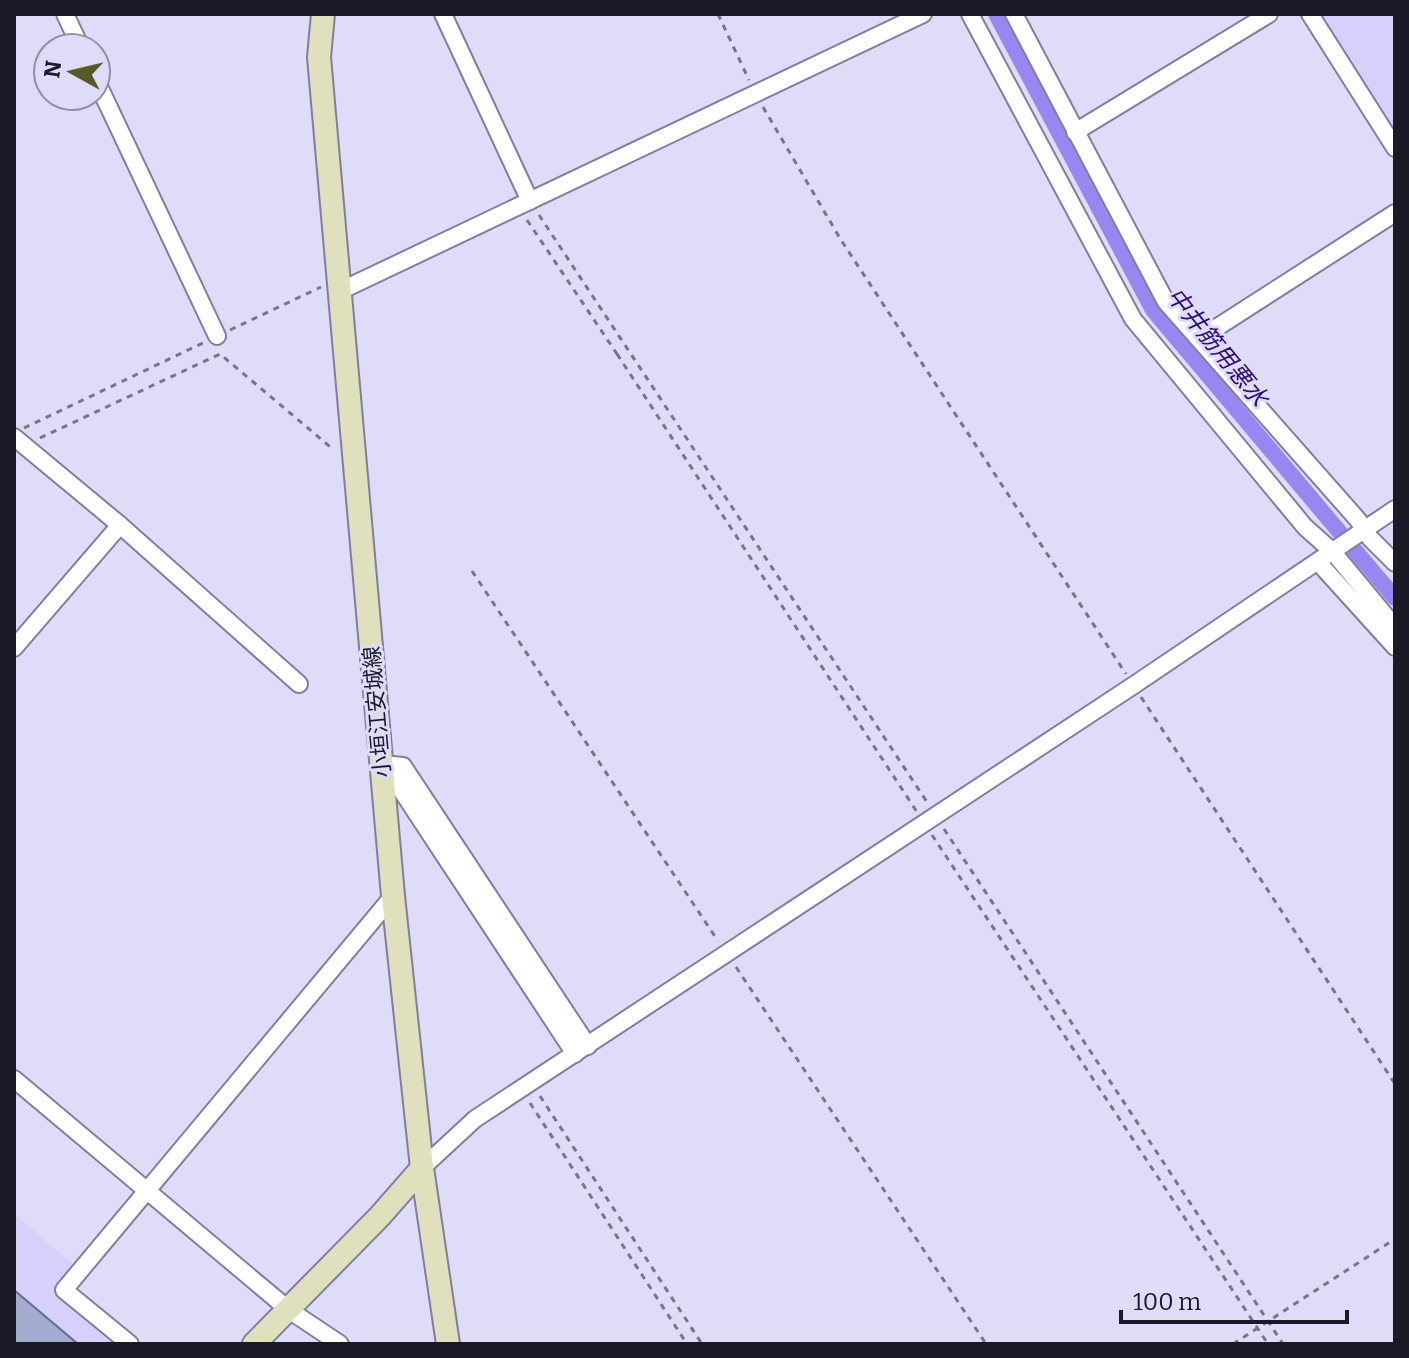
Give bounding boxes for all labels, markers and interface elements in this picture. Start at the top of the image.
north arrow [32,32,112,112]
text: N [38,59,67,80]
water label: 中井筋用悪水 [1161,282,1275,414]
street label: 小垣江安城線 [358,645,396,779]
scale bar [1121,1274,1347,1324]
text: 100 m [1133,1288,1201,1316]

